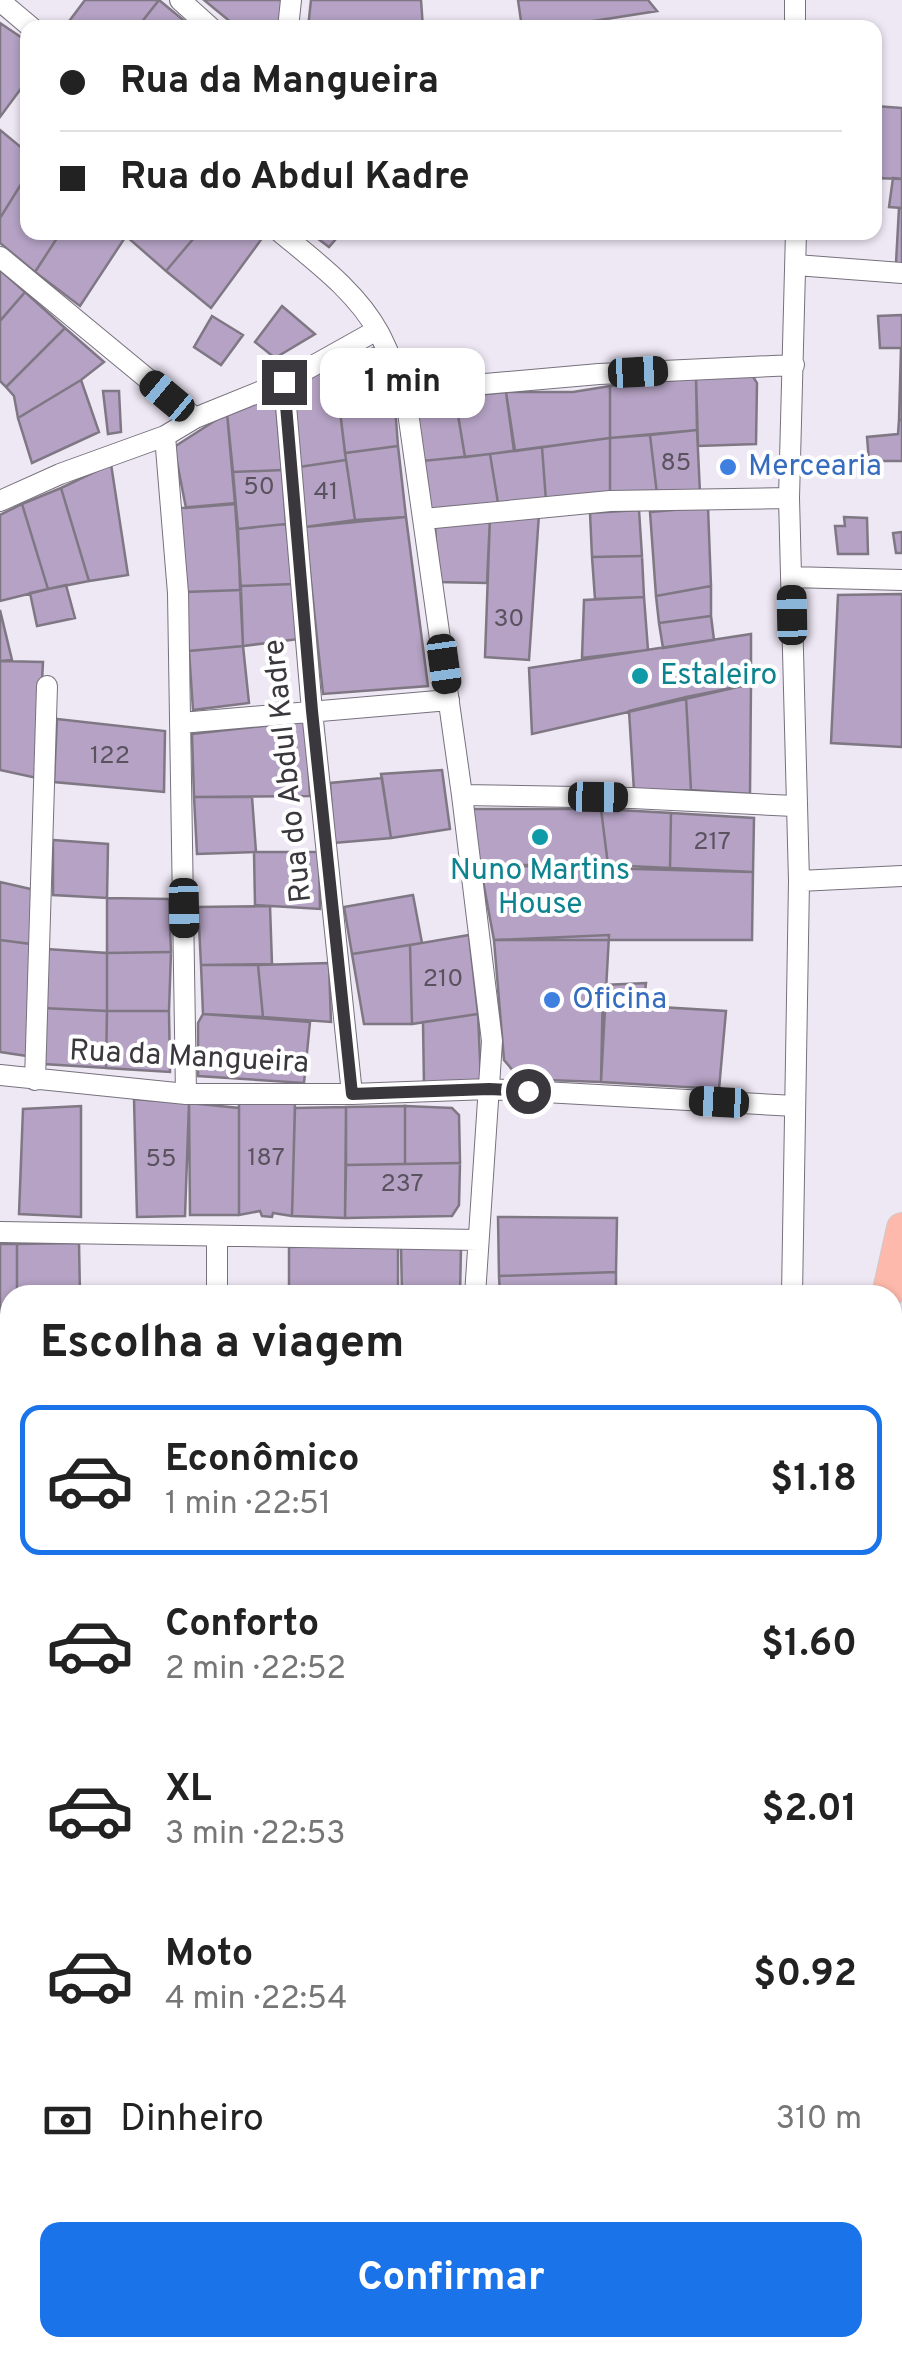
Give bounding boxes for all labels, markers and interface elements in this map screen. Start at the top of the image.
text: Rua da Mangueira [120,58,439,107]
text: Rua do Abdul Kadre [120,154,470,203]
callout: 1 min [319,347,484,417]
car [607,355,669,389]
route end [262,360,307,405]
text: 1 min [364,363,441,403]
car [134,365,200,427]
house number: 85 [661,448,691,480]
place label: Mercearia [748,449,882,486]
marker: Mercearia [717,456,739,478]
house number: 50 [243,472,275,504]
house number: 41 [314,477,338,509]
car [776,585,808,645]
house number: 30 [494,604,524,636]
car [425,632,463,696]
street label: Rua do Abdul Kadre [257,637,321,905]
place label: Estaleiro [660,658,777,695]
marker: Estaleiro [629,665,651,687]
house number: 122 [90,741,130,773]
car [568,781,628,813]
marker: Nuno Martins House [529,826,551,848]
house number: 217 [693,827,731,859]
place label: Nuno Martins House [450,853,630,924]
car [168,878,200,938]
house number: 210 [423,964,463,996]
place label: Oficina [572,982,667,1019]
marker: Oficina [541,989,563,1011]
street label: Rua da Mangueira [68,1033,310,1083]
route start [506,1069,551,1114]
car [688,1085,750,1119]
house number: 187 [247,1143,285,1175]
house number: 55 [145,1144,177,1176]
house number: 237 [380,1169,424,1201]
text: Escolha a viagem [40,1316,405,1373]
icon: car [45,1435,135,1525]
text: Econômico [165,1436,360,1485]
text: $1.18 [770,1456,857,1505]
text: 1 min · 22:51 [165,1485,331,1525]
icon: car [45,1600,135,1690]
text: Conforto [165,1601,319,1650]
text: $1.60 [761,1621,857,1670]
text: 2 min · 22:52 [165,1650,346,1690]
icon: car [45,1765,135,1855]
text: XL [165,1766,212,1815]
text: $2.01 [761,1786,857,1835]
text: 3 min · 22:53 [165,1815,346,1855]
icon: car [45,1930,135,2020]
text: Moto [165,1931,253,1980]
text: $0.92 [753,1951,857,2000]
text: 4 min · 22:54 [165,1980,347,2020]
icon: cash [40,2093,95,2148]
text: Dinheiro [120,2096,264,2145]
text: 310 m [776,2100,862,2140]
button: Confirmar [40,2222,862,2337]

